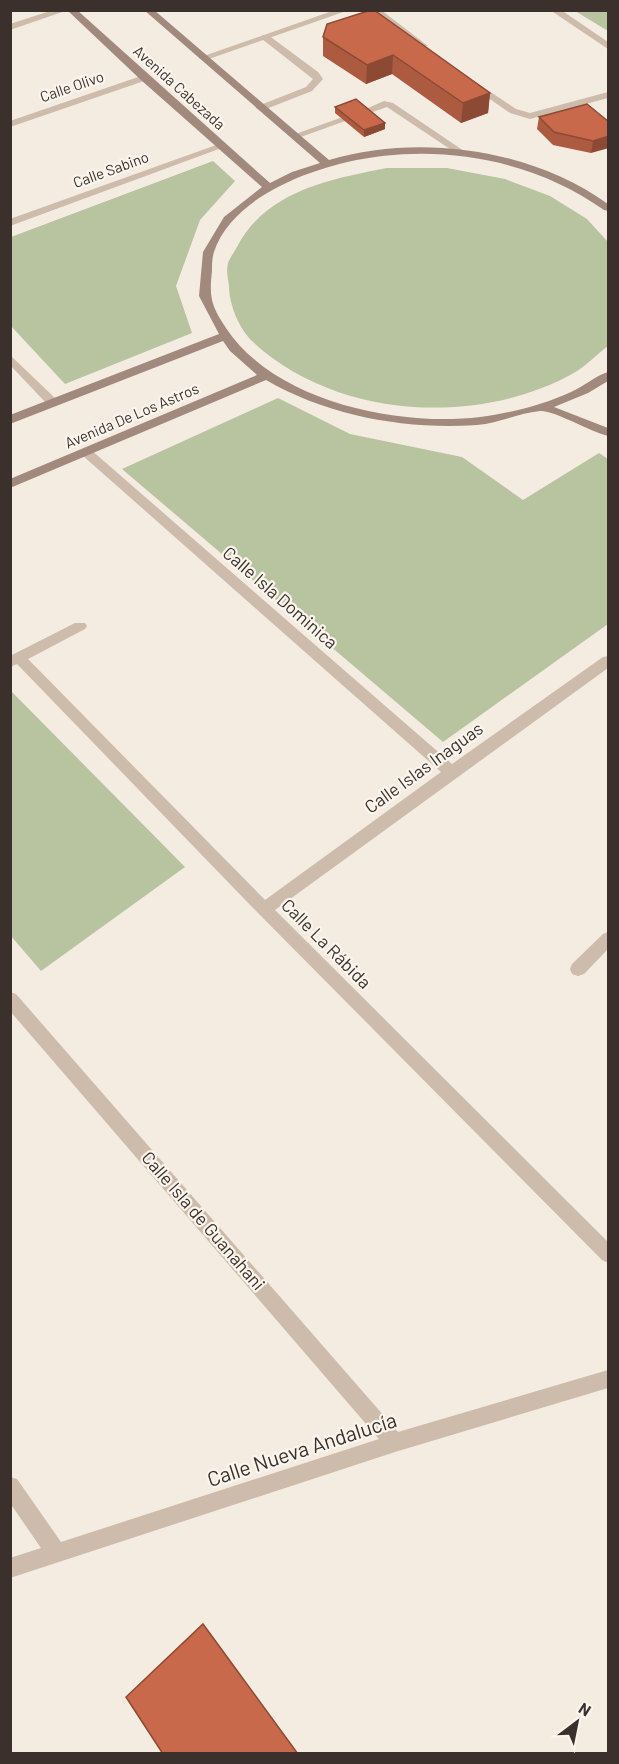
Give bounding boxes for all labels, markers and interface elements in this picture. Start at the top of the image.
street label: Avenida Cabezada [130,41,229,133]
street label: Calle Olivo [37,67,106,105]
street label: Calle Sabino [70,147,151,191]
street label: Avenida De Los Astros [62,379,201,452]
street label: Calle Isla Dominica [219,541,343,653]
street label: Calle Islas Inaguas [360,717,487,818]
street label: Calle La Rábida [277,894,376,993]
street label: Calle Isla de Guanahani [137,1146,270,1294]
street label: Calle Nueva Andalucía [204,1406,399,1491]
north arrow [547,1692,607,1752]
text: N [576,1698,595,1720]

